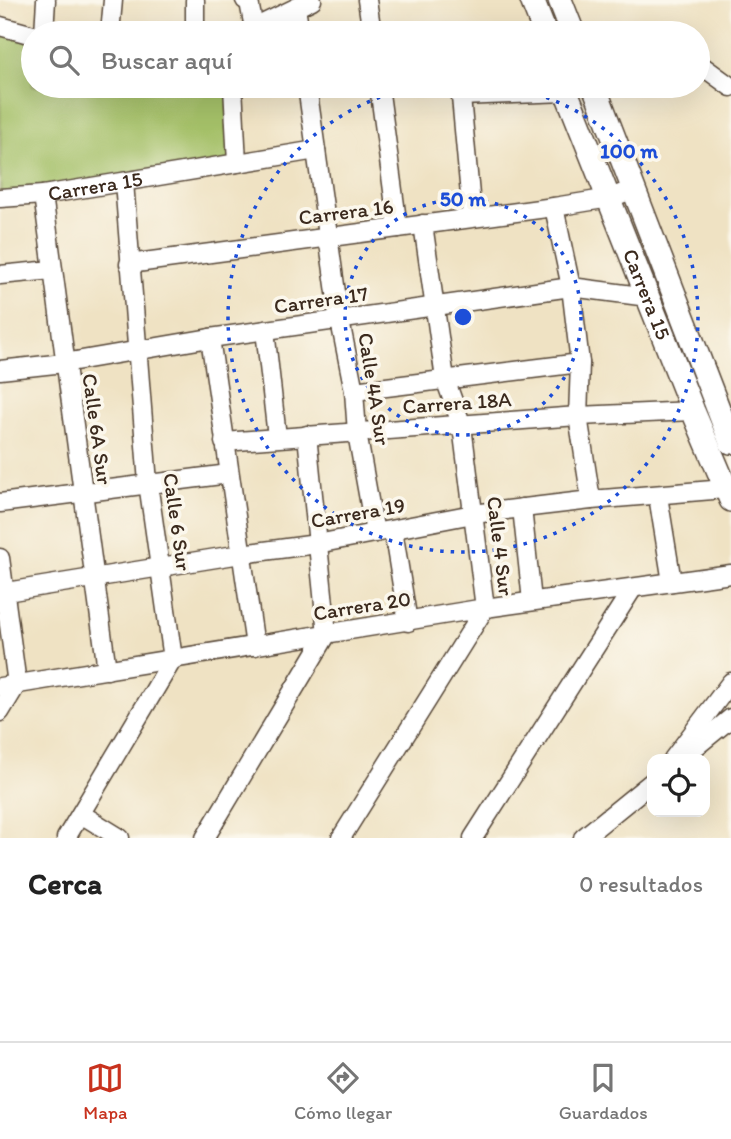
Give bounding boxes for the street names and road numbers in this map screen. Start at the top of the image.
street label: Carrera 15 [46,166,144,206]
street label: Carrera 16 [297,193,395,230]
street label: Carrera 15 [618,245,676,343]
street label: Carrera 17 [272,281,370,318]
street label: Calle 4A Sur [353,331,396,448]
street label: Calle 6A Sur [77,372,118,487]
street label: Carrera 18A [402,386,513,419]
street label: Calle 6 Sur [158,471,197,573]
street label: Carrera 19 [309,492,407,533]
street label: Calle 4 Sur [482,495,519,598]
street label: Carrera 20 [311,585,413,626]

